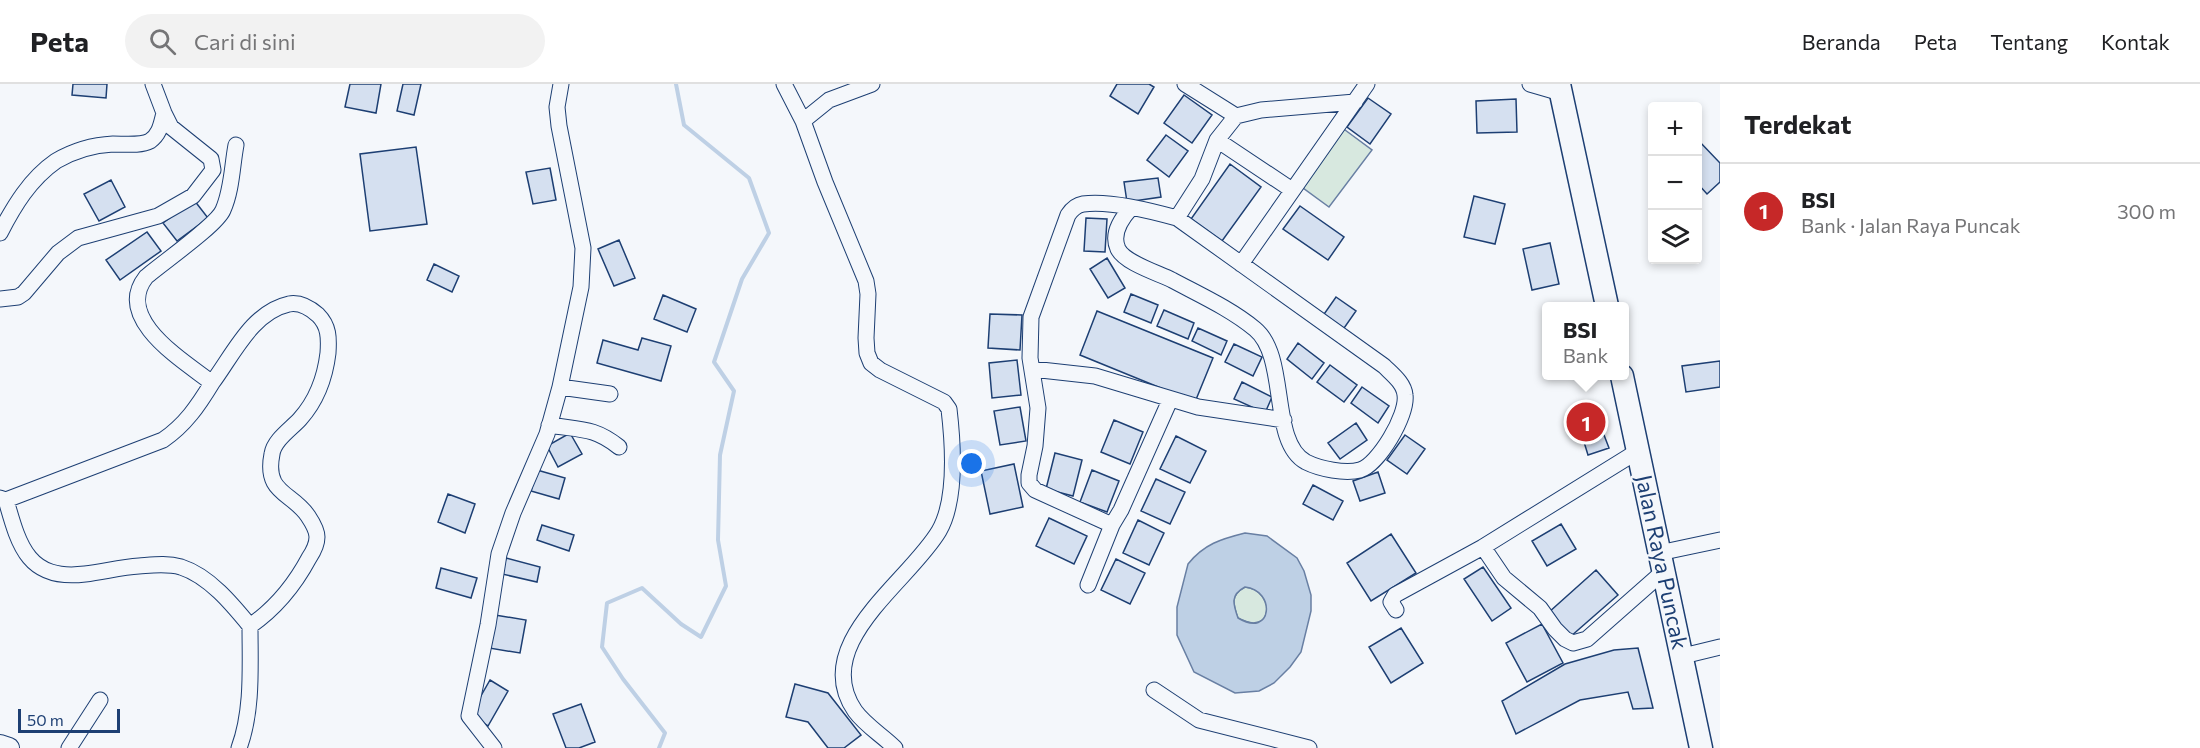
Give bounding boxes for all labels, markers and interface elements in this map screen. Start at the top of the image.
search box [125,14,545,68]
text: Peta [30,24,89,58]
icon: search [146,25,179,58]
text: Cari di sini [194,28,296,55]
text: Beranda [1802,29,1881,54]
text: Peta [1914,29,1957,54]
text: Tentang [1990,29,2068,54]
text: Kontak [2101,29,2170,54]
map controls [1648,102,1702,264]
button: + [1648,102,1702,156]
text: Terdekat [1744,108,1851,139]
button: − [1648,156,1702,210]
text: BSI [1801,186,1836,213]
text: 1 [1759,199,1768,223]
text: 300 m [2117,199,2176,223]
button: layers [1648,210,1702,264]
text: Bank · Jalan Raya Puncak [1801,213,2021,237]
popup [1542,302,1629,380]
text: BSI [1563,316,1597,343]
text: Bank [1563,343,1608,367]
pin: 1 [1566,400,1606,444]
your location [957,449,986,478]
street label: Jalan Raya Puncak [1631,472,1694,652]
scale bar [18,706,120,734]
text: 50 m [27,710,64,729]

